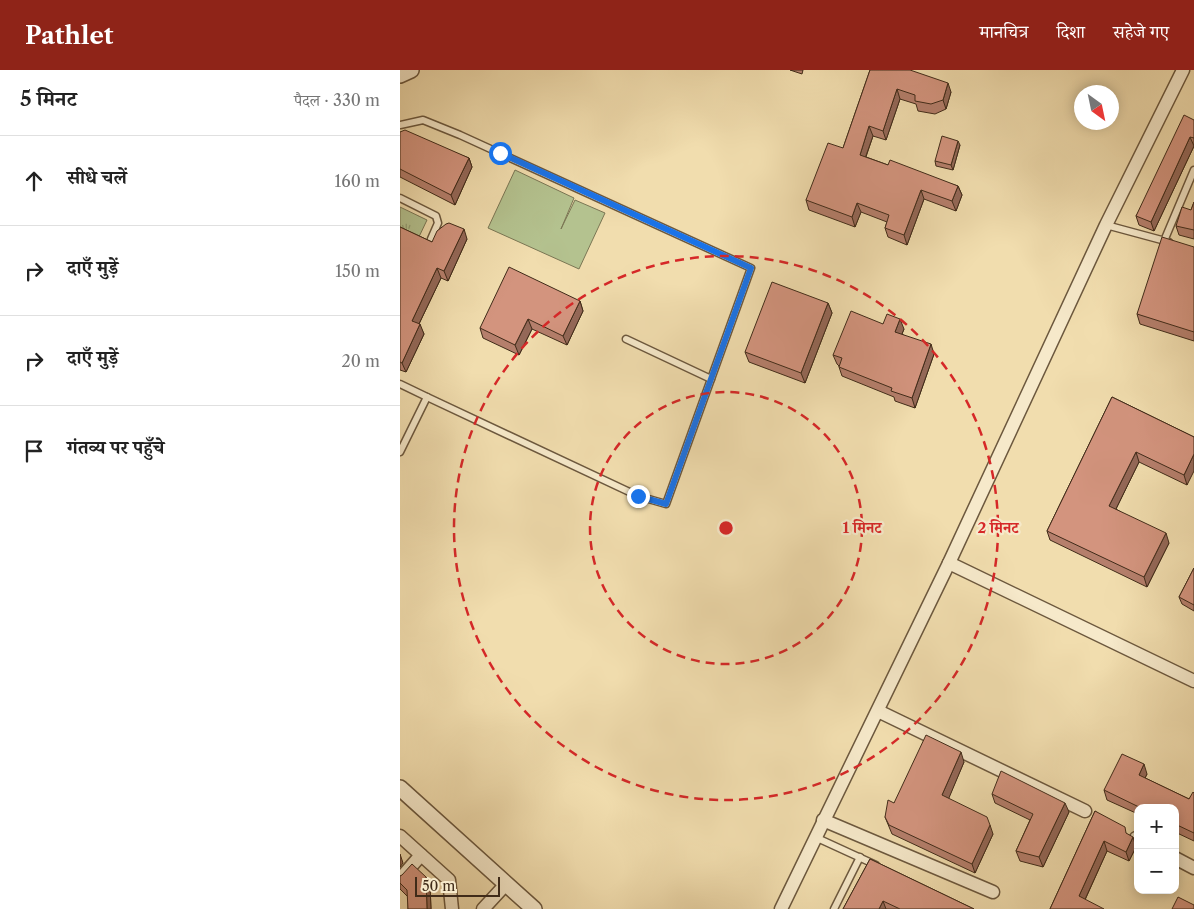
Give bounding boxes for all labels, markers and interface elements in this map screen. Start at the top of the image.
text: Pathlet [25,21,113,50]
text: मानचित्र [980,21,1028,43]
text: दिशा [1056,21,1085,43]
text: सहेजे गए [1113,21,1169,43]
north arrow [1074,85,1119,130]
text: 5 मिनट [20,86,77,111]
text: पैदल · 330 m [294,90,380,110]
route start [489,142,512,165]
text: सीधे चलें [67,166,127,189]
icon: ahead [20,167,48,195]
text: 160 m [335,171,380,191]
text: दाएँ मुड़ें [67,256,118,279]
icon: right [20,257,48,285]
text: 150 m [335,261,380,281]
text: दाएँ मुड़ें [67,346,118,369]
icon: right [20,347,48,375]
text: 20 m [341,351,380,371]
text: गंतव्य पर पहुँचे [67,436,164,459]
icon: arrive [20,437,48,465]
route end [627,485,650,508]
text: 1 मिनट [843,518,883,537]
text: 2 मिनट [977,518,1020,537]
centre of rings [717,519,735,537]
map controls [1134,804,1179,894]
button: + [1134,804,1179,849]
button: − [1134,849,1179,894]
scale bar [415,874,500,897]
text: 50 m [422,877,455,895]

